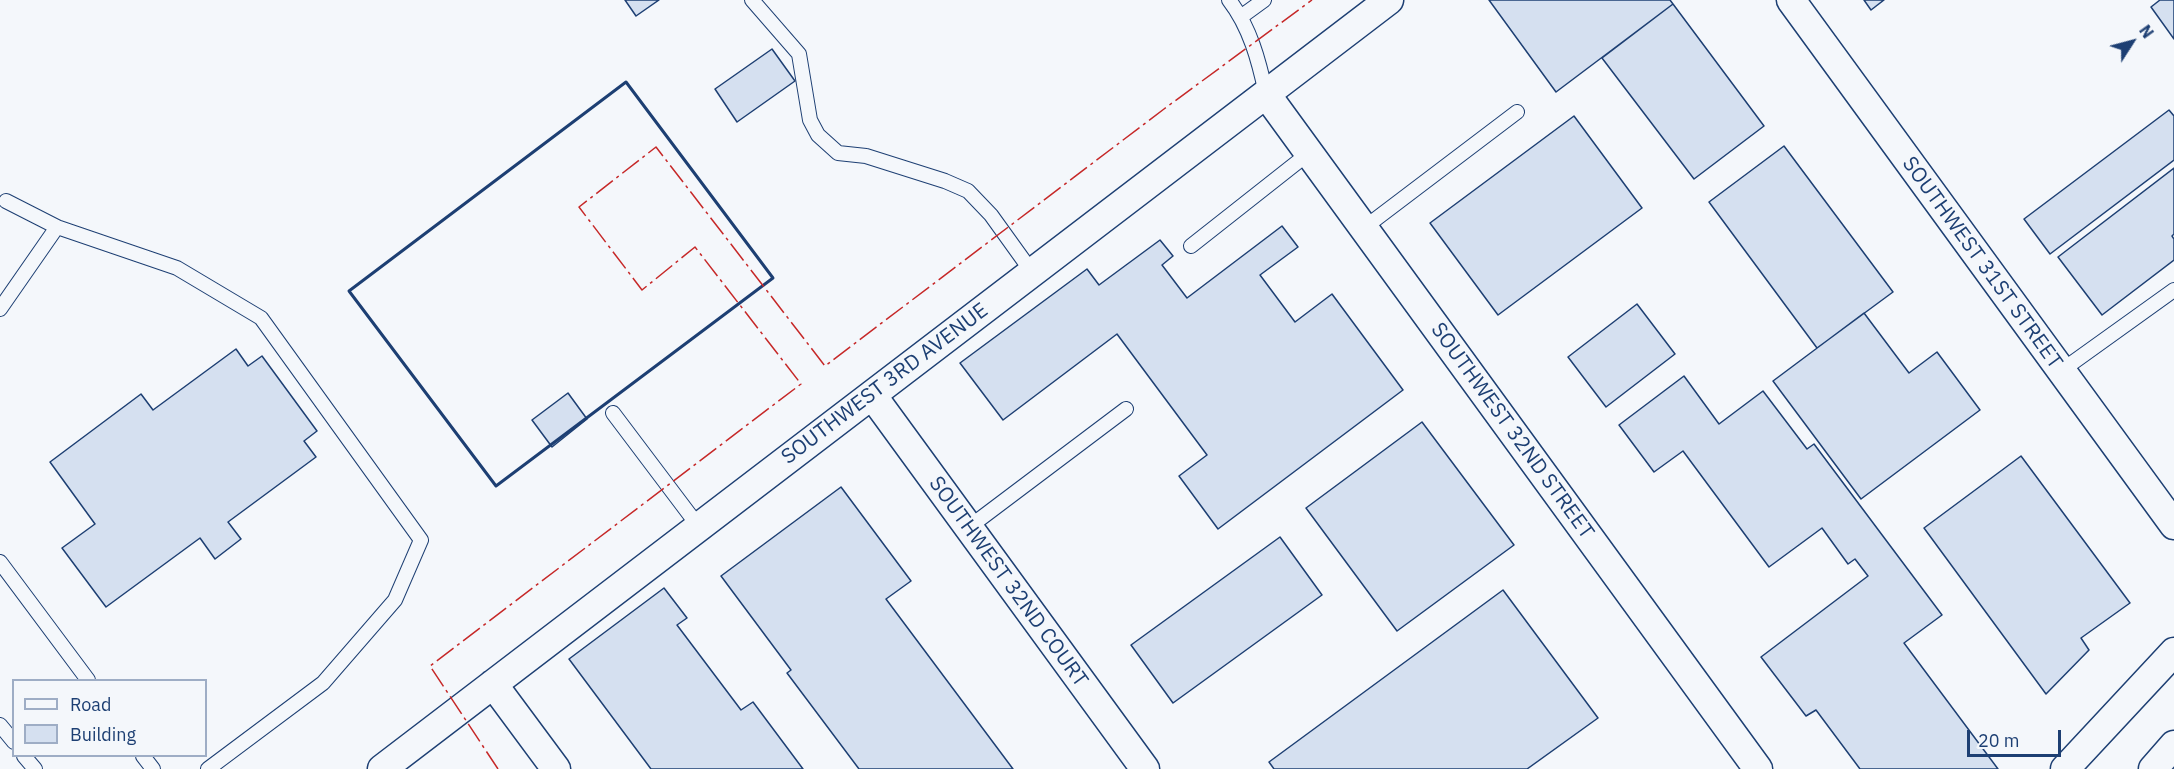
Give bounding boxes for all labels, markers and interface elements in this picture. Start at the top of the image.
north arrow [2102,12,2162,72]
text: N [2135,21,2158,42]
street label: SOUTHWEST 31ST STREET [1897,152,2067,374]
street label: SOUTHWEST 3RD AVENUE [777,298,993,470]
street label: SOUTHWEST 32ND STREET [1425,318,1599,544]
street label: SOUTHWEST 32ND COURT [923,472,1093,692]
legend [12,679,207,757]
text: Road [70,693,111,716]
scale bar [1970,718,2064,756]
text: Building [70,723,136,746]
text: 20 m [1978,729,2020,752]

